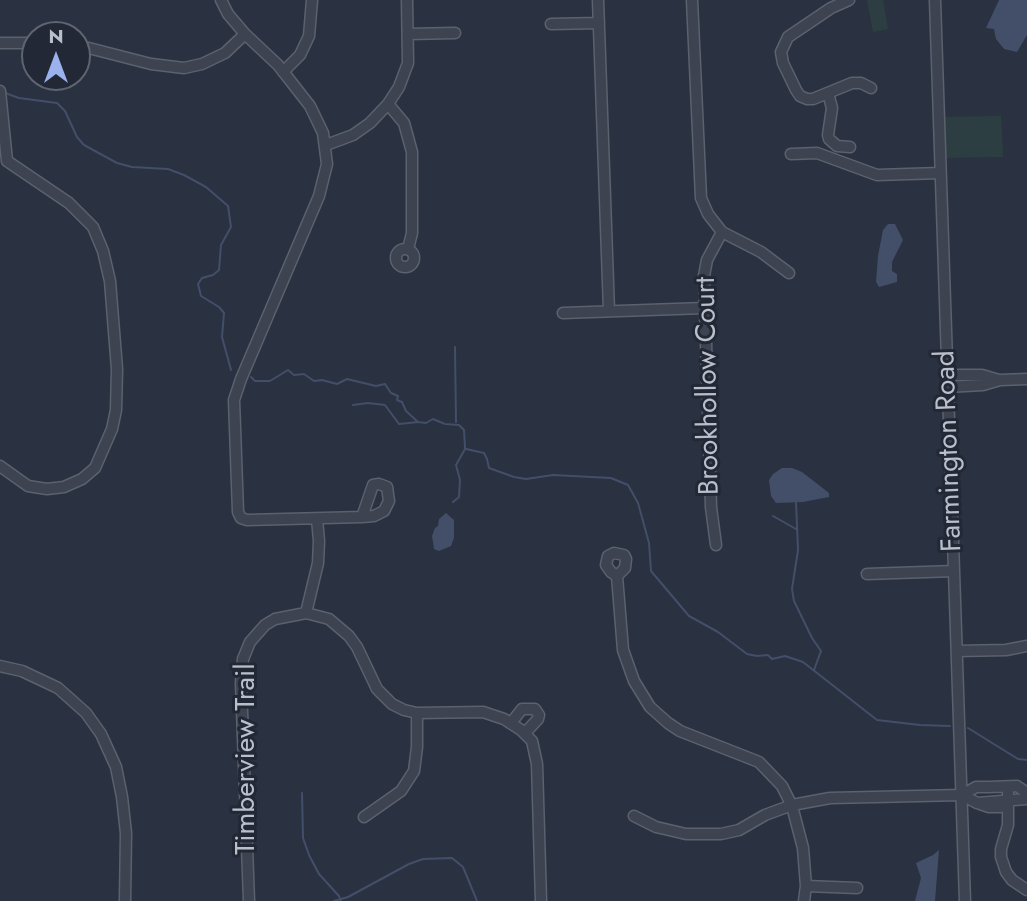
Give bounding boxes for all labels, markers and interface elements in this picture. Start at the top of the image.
north arrow [21,21,91,91]
text: N [48,23,64,50]
street label: Brookhollow Court [690,277,728,495]
street label: Farmington Road [930,350,970,552]
street label: Timberview Trail [230,663,264,855]

